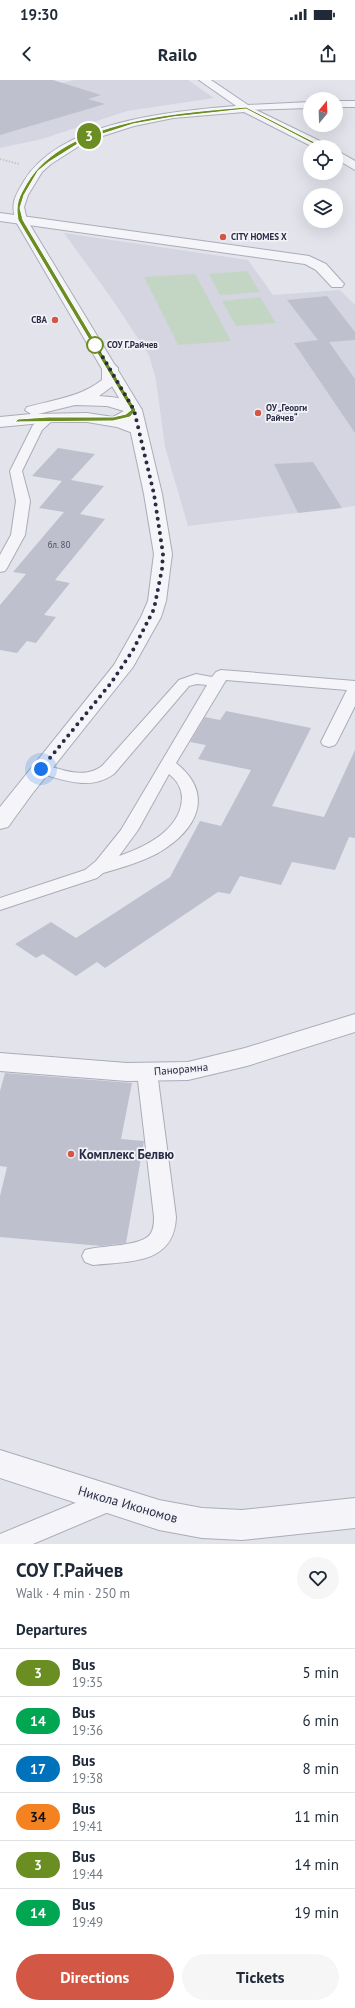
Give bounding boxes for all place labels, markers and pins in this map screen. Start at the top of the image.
place label: CITY HOMES X [231,231,287,242]
marker: CITY HOMES X [218,232,228,242]
place label: CBA [31,314,48,325]
marker: CBA [50,315,60,325]
marker: СОУ Г.Райчев [86,336,104,354]
place label: СОУ Г.Райчев [107,339,158,350]
place label: ОУ „Георги Райчев“ [266,402,307,423]
marker: ОУ „Георги Райчев“ [253,408,263,418]
place label: Комплекс Белвю [79,1146,175,1163]
marker: Комплекс Белвю [66,1149,76,1159]

